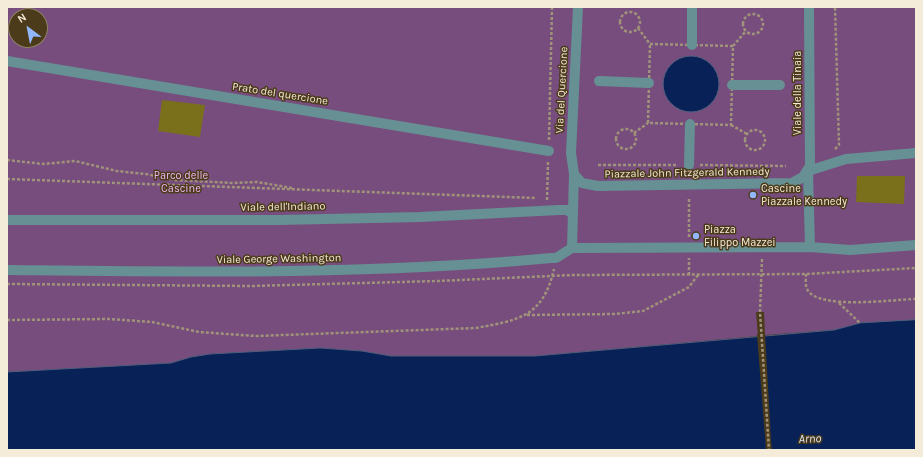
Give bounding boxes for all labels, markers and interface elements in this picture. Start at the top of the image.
north arrow [8,8,48,48]
text: N [15,11,29,26]
street label: Via del Quercione [553,46,571,134]
street label: Viale della Tinaia [791,51,805,135]
street label: Prato del quercione [231,80,329,108]
street label: Piazzale John Fitzgerald Kennedy [604,165,770,181]
park label: Parco delle Cascine [154,169,208,195]
place label: Cascine Piazzale Kennedy [761,182,847,208]
marker: Cascine Piazzale Kennedy [748,190,758,200]
street label: Viale dell'Indiano [240,200,326,214]
place label: Piazza Filippo Mazzei [704,223,776,249]
marker: Piazza Filippo Mazzei [691,231,701,241]
street label: Viale George Washington [217,251,341,267]
water label: Arno [798,431,822,447]

